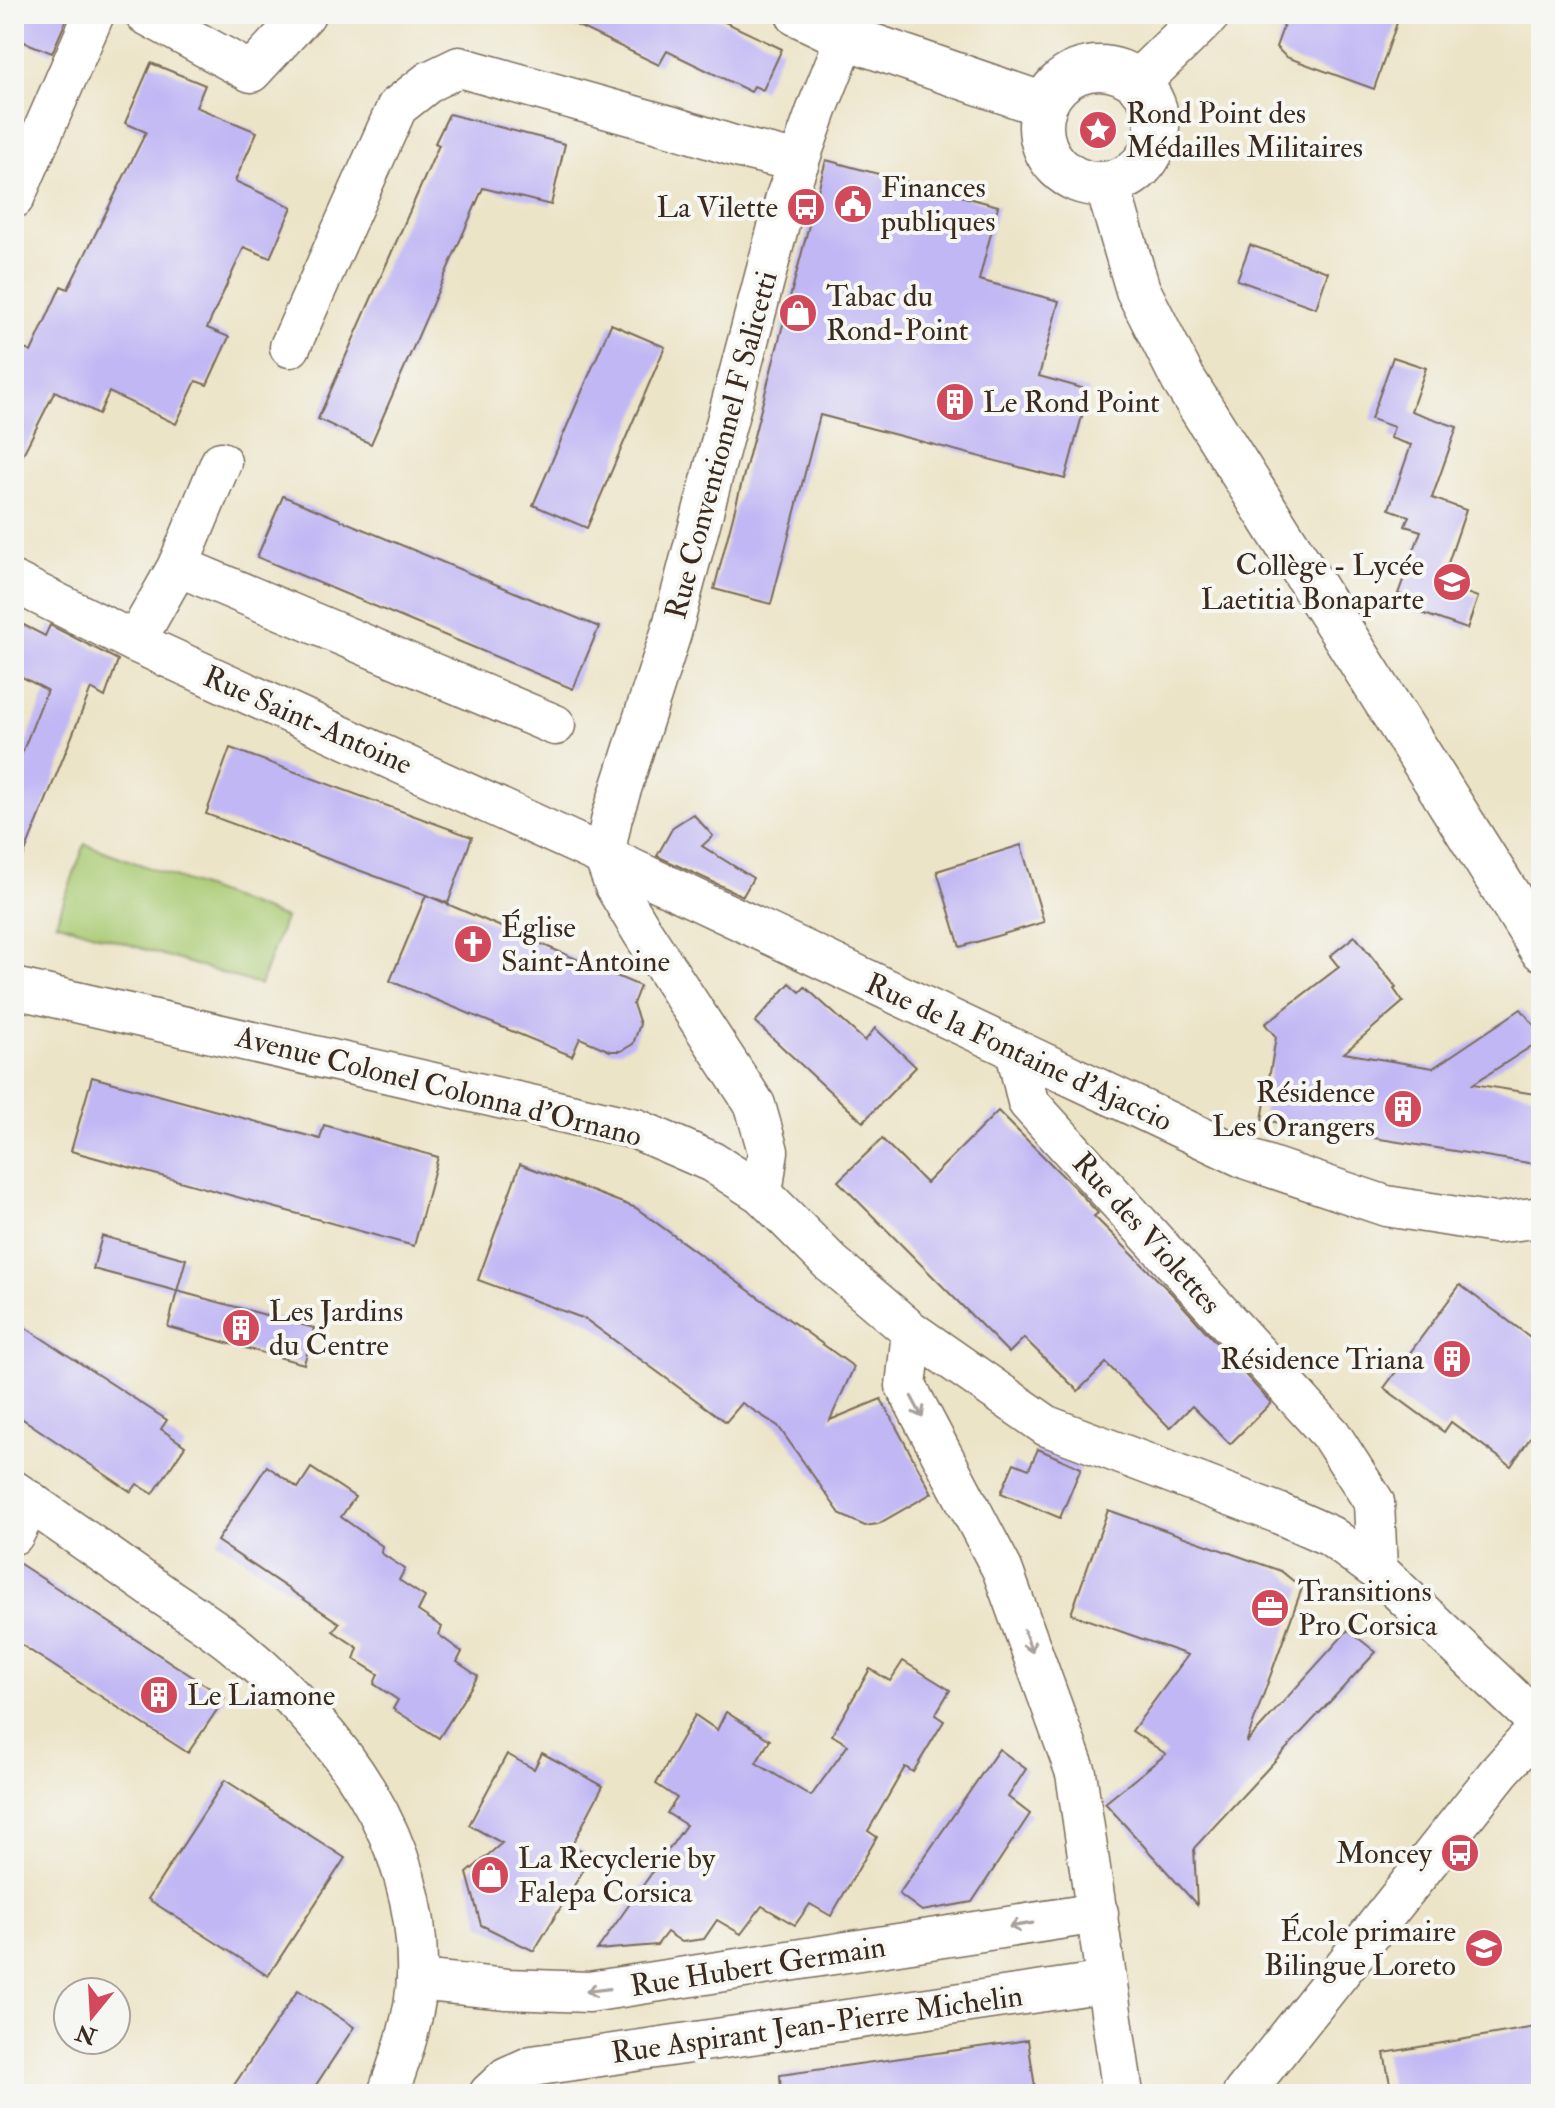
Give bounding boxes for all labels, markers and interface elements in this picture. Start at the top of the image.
place label: Rond Point des Médailles Militaires [1126,95,1363,166]
place icon: Rond Point des Médailles Militaires [1077,109,1119,151]
place label: Finances publiques [880,169,996,240]
public building icon: Finances publiques [832,183,874,225]
bus stop icon: La Vilette [785,186,827,228]
place label: La Vilette [656,189,778,226]
street label: Rue Conventionnel F Salicetti [657,267,786,623]
place label: Tabac du Rond-Point [826,278,969,349]
shop icon: Tabac du Rond-Point [777,292,819,334]
building icon: Le Rond Point [934,381,976,423]
place label: Le Rond Point [983,384,1160,421]
place label: Collège - Lycée Laetitia Bonaparte [1201,547,1424,618]
school or university icon: Collège - Lycée Laetitia Bonaparte [1431,561,1473,603]
street label: Rue Saint-Antoine [198,658,418,783]
place label: Église Saint-Antoine [501,908,670,980]
church icon: Église Saint-Antoine [452,923,494,965]
street label: Rue de la Fontaine d'Ajaccio [860,965,1178,1140]
street label: Avenue Colonel Colonna d'Ornano [231,1018,646,1155]
place label: Résidence Les Orangers [1212,1074,1375,1145]
building icon: Résidence Les Orangers [1382,1088,1424,1130]
street label: Rue des Violettes [1064,1145,1229,1322]
place label: Les Jardins du Centre [269,1293,403,1364]
building icon: Les Jardins du Centre [220,1307,262,1349]
building icon: Résidence Triana [1431,1338,1473,1380]
place label: Résidence Triana [1220,1341,1425,1378]
one-way arrow [910,1394,926,1418]
place label: Transitions Pro Corsica [1298,1573,1438,1644]
office icon: Transitions Pro Corsica [1249,1587,1291,1629]
one-way arrow [1022,1628,1037,1653]
building icon: Le Liamone [138,1674,180,1716]
place label: Le Liamone [187,1677,335,1714]
bus stop icon: Moncey [1439,1832,1481,1874]
place label: Moncey [1336,1835,1433,1872]
place label: La Recyclerie by Falepa Corsica [518,1840,716,1911]
shop icon: La Recyclerie by Falepa Corsica [469,1854,511,1896]
place label: École primaire Bilingue Loreto [1264,1912,1456,1984]
one-way arrow [1009,1918,1034,1933]
school or university icon: École primaire Bilingue Loreto [1463,1927,1505,1969]
street label: Rue Hubert Germain [628,1928,888,2005]
north arrow [52,1976,132,2056]
street label: Rue Aspirant Jean-Pierre Michelin [609,1977,1025,2072]
one-way arrow [586,1983,611,1998]
text: N [72,2018,101,2051]

